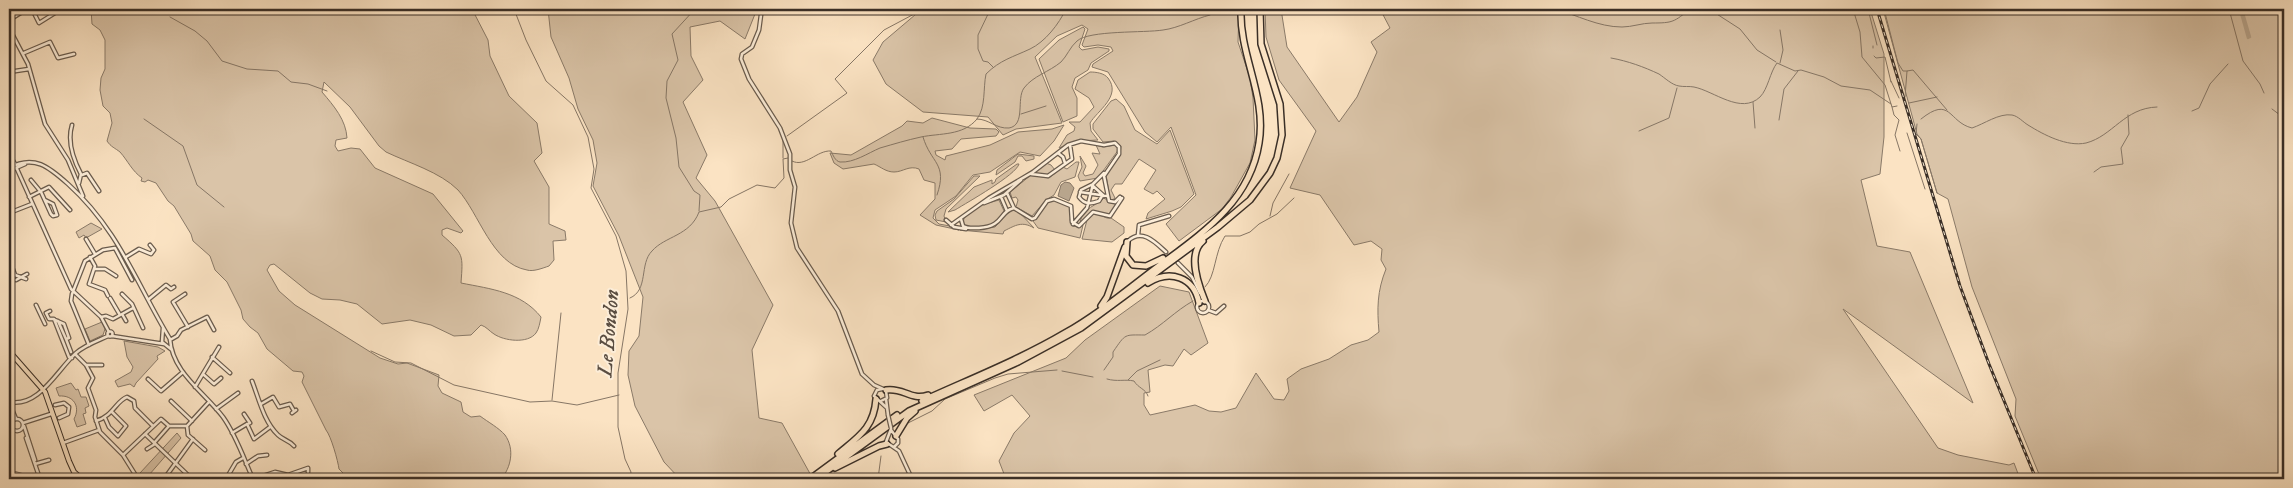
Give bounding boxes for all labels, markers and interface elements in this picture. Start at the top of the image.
water label: Le Bondon [592,288,626,379]

